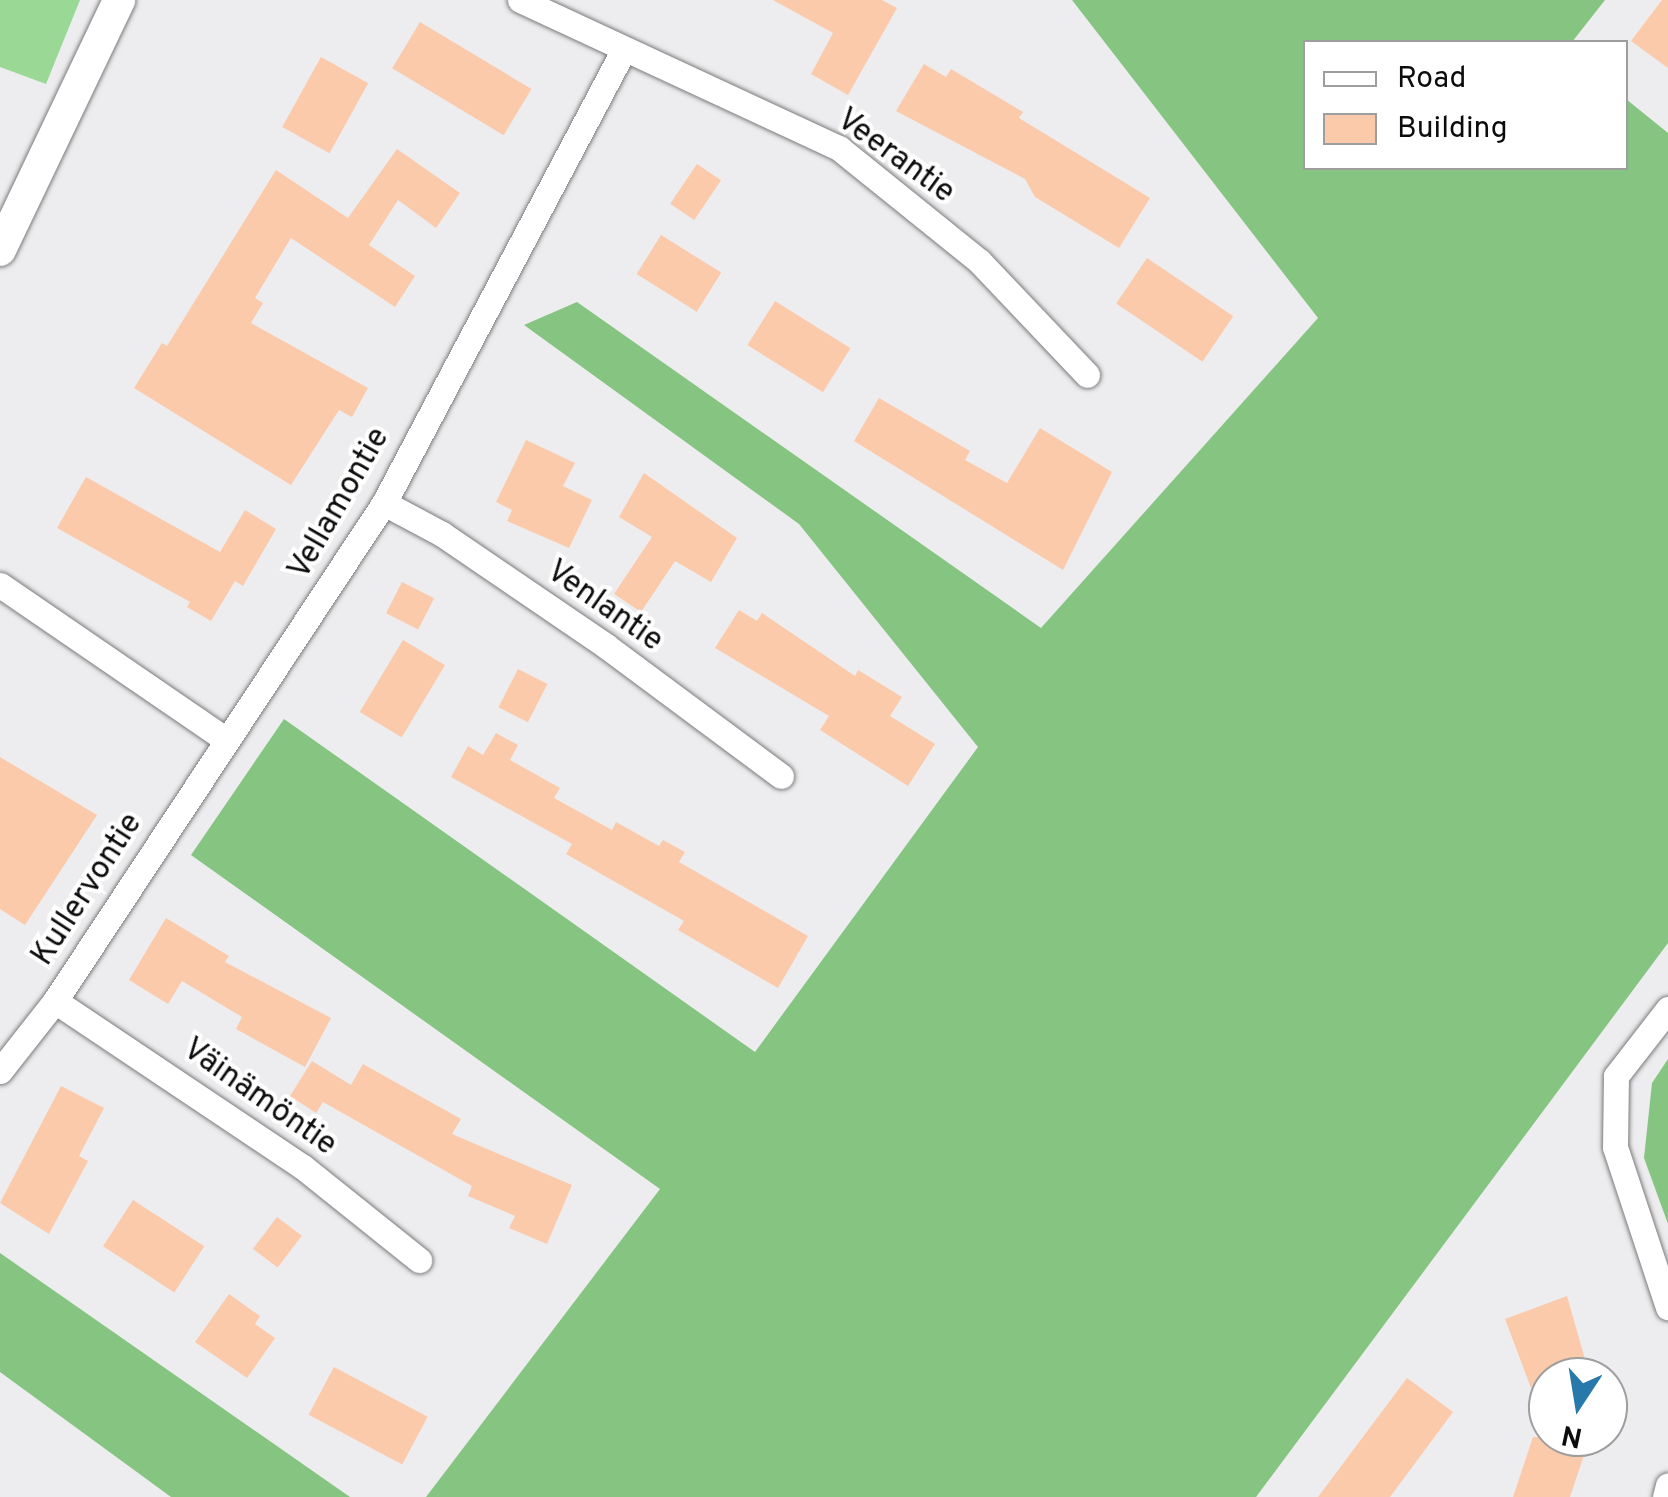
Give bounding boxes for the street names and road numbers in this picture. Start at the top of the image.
street label: Veerantie [828,101,962,213]
street label: Vellamontie [281,421,399,587]
street label: Venlantie [538,553,670,661]
street label: Kullervontie [24,806,152,974]
street label: Väinämöntie [175,1031,343,1165]

